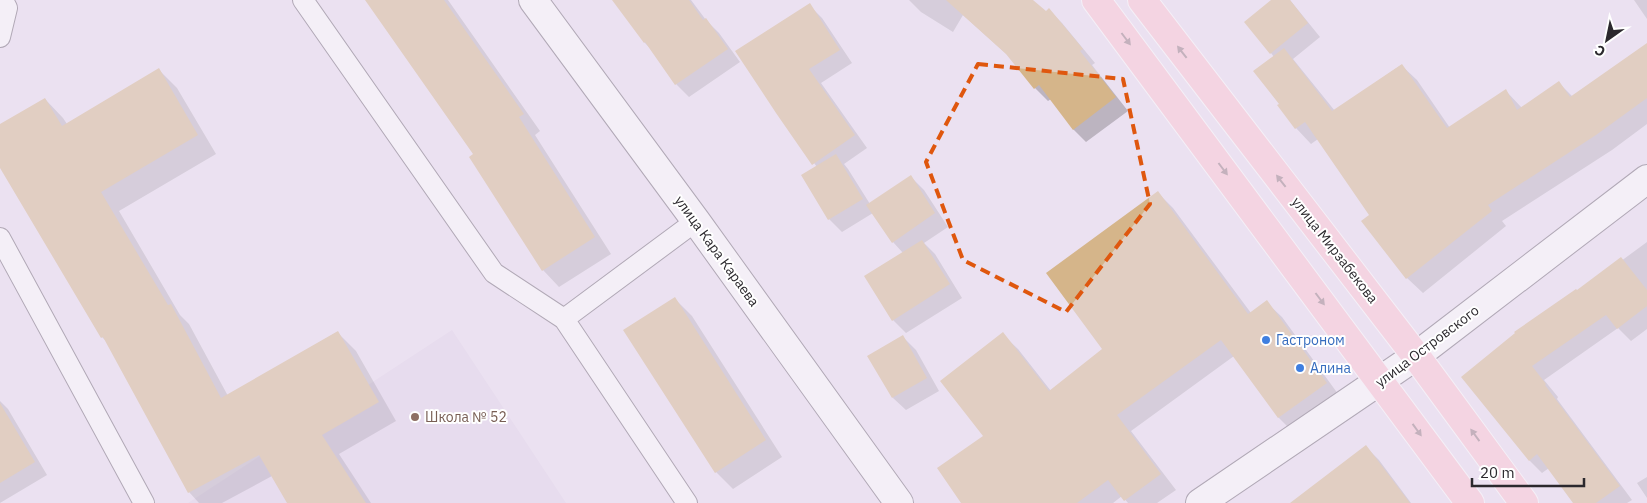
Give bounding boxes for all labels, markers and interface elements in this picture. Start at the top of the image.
north arrow [1582,15,1632,65]
one-way arrow [1120,32,1131,45]
text: С [1591,41,1609,61]
one-way arrow [1177,45,1187,59]
one-way arrow [1218,162,1228,176]
one-way arrow [1276,174,1287,187]
street label: улица Кара Караева [671,192,764,310]
street label: улица Мирзабекова [1288,193,1383,307]
one-way arrow [1315,292,1325,306]
street label: улица Островского [1371,301,1483,391]
place label: Гастроном [1276,331,1345,349]
marker: Гастроном [1260,334,1272,346]
place label: Алина [1310,359,1352,377]
marker: Алина [1294,362,1306,374]
place label: Школа № 52 [425,408,507,426]
marker: Школа № 52 [409,411,421,423]
one-way arrow [1412,423,1422,437]
one-way arrow [1470,429,1480,442]
scale bar [1472,456,1584,488]
text: 20 m [1480,463,1515,482]

